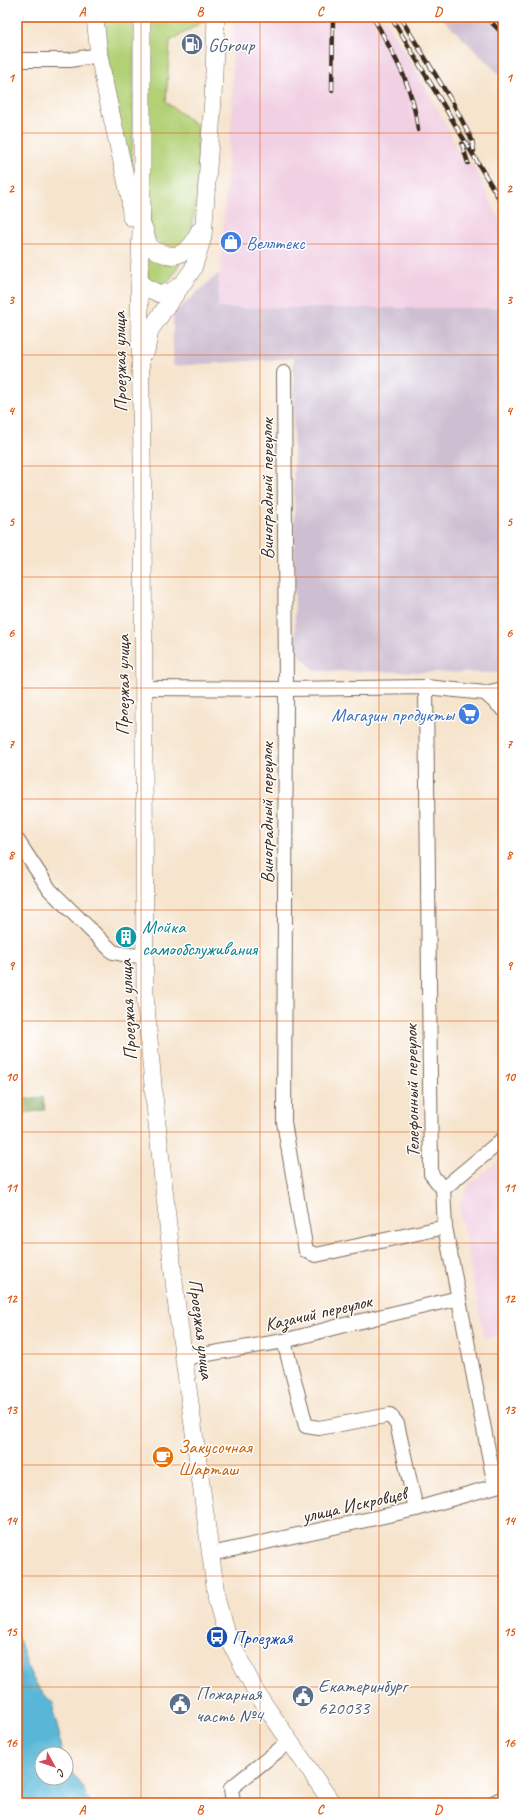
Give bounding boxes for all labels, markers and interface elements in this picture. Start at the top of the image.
text: A [79,4,87,20]
text: B [197,4,205,20]
text: C [317,4,325,20]
text: D [434,4,443,20]
fuel station icon: GGroup [179,31,205,57]
place label: GGroup [208,33,256,57]
text: 1 [8,70,16,86]
text: 1 [506,70,514,86]
text: 2 [8,181,15,197]
text: 2 [506,181,513,197]
shop icon: Веллтекс [218,229,244,255]
place label: Веллтекс [246,231,306,255]
text: 3 [8,292,15,308]
text: 3 [506,292,513,308]
street label: Проезжая улица [107,310,133,413]
text: 4 [8,403,16,419]
text: 4 [506,403,514,419]
street label: Виноградный переулок [255,416,279,560]
text: 5 [8,514,15,530]
text: 5 [506,514,513,530]
text: 6 [8,625,15,641]
text: 6 [506,625,513,641]
street label: Проезжая улица [111,633,135,735]
supermarket icon: Магазин продукты [456,701,482,727]
place label: Магазин продукты [331,703,456,727]
text: 7 [8,736,15,752]
text: 7 [506,736,513,752]
street label: Виноградный переулок [255,740,279,884]
text: 8 [8,847,16,863]
text: 8 [506,847,514,863]
place label: Мойка самообслуживания [142,915,259,961]
building icon: Мойка самообслуживания [113,924,139,950]
street label: Проезжая улица [113,957,143,1061]
text: 9 [8,958,15,974]
text: 9 [506,958,513,974]
street label: Телефонный переулок [399,1022,425,1158]
text: 10 [5,1069,18,1085]
text: 10 [503,1069,516,1085]
text: 11 [5,1180,19,1196]
text: 11 [503,1180,517,1196]
street label: Проезжая улица [183,1278,219,1382]
street label: Казачий переулок [263,1289,376,1337]
text: 12 [5,1291,18,1307]
text: 12 [503,1291,516,1307]
text: 13 [5,1402,18,1418]
text: 13 [503,1402,516,1418]
place label: Закусочная Шарташ [178,1435,254,1481]
cafe icon: Закусочная Шарташ [150,1444,176,1470]
street label: улица Искровцев [299,1481,412,1529]
text: 14 [5,1513,19,1529]
text: 14 [503,1513,517,1529]
text: 15 [5,1624,18,1640]
bus stop icon: Проезжая [204,1624,230,1650]
text: 15 [503,1624,516,1640]
place label: Проезжая [232,1626,294,1650]
place label: Екатеринбург 620033 [318,1674,410,1720]
place label: Пожарная часть №4 [196,1682,265,1728]
public building icon: Екатеринбург 620033 [290,1683,316,1709]
public building icon: Пожарная часть №4 [167,1691,193,1717]
text: 16 [5,1735,18,1751]
text: 16 [503,1735,516,1751]
north arrow [34,1746,74,1786]
text: С [54,1766,69,1780]
text: A [79,1802,87,1818]
text: B [197,1802,205,1818]
text: C [317,1802,325,1818]
text: D [434,1802,443,1818]

